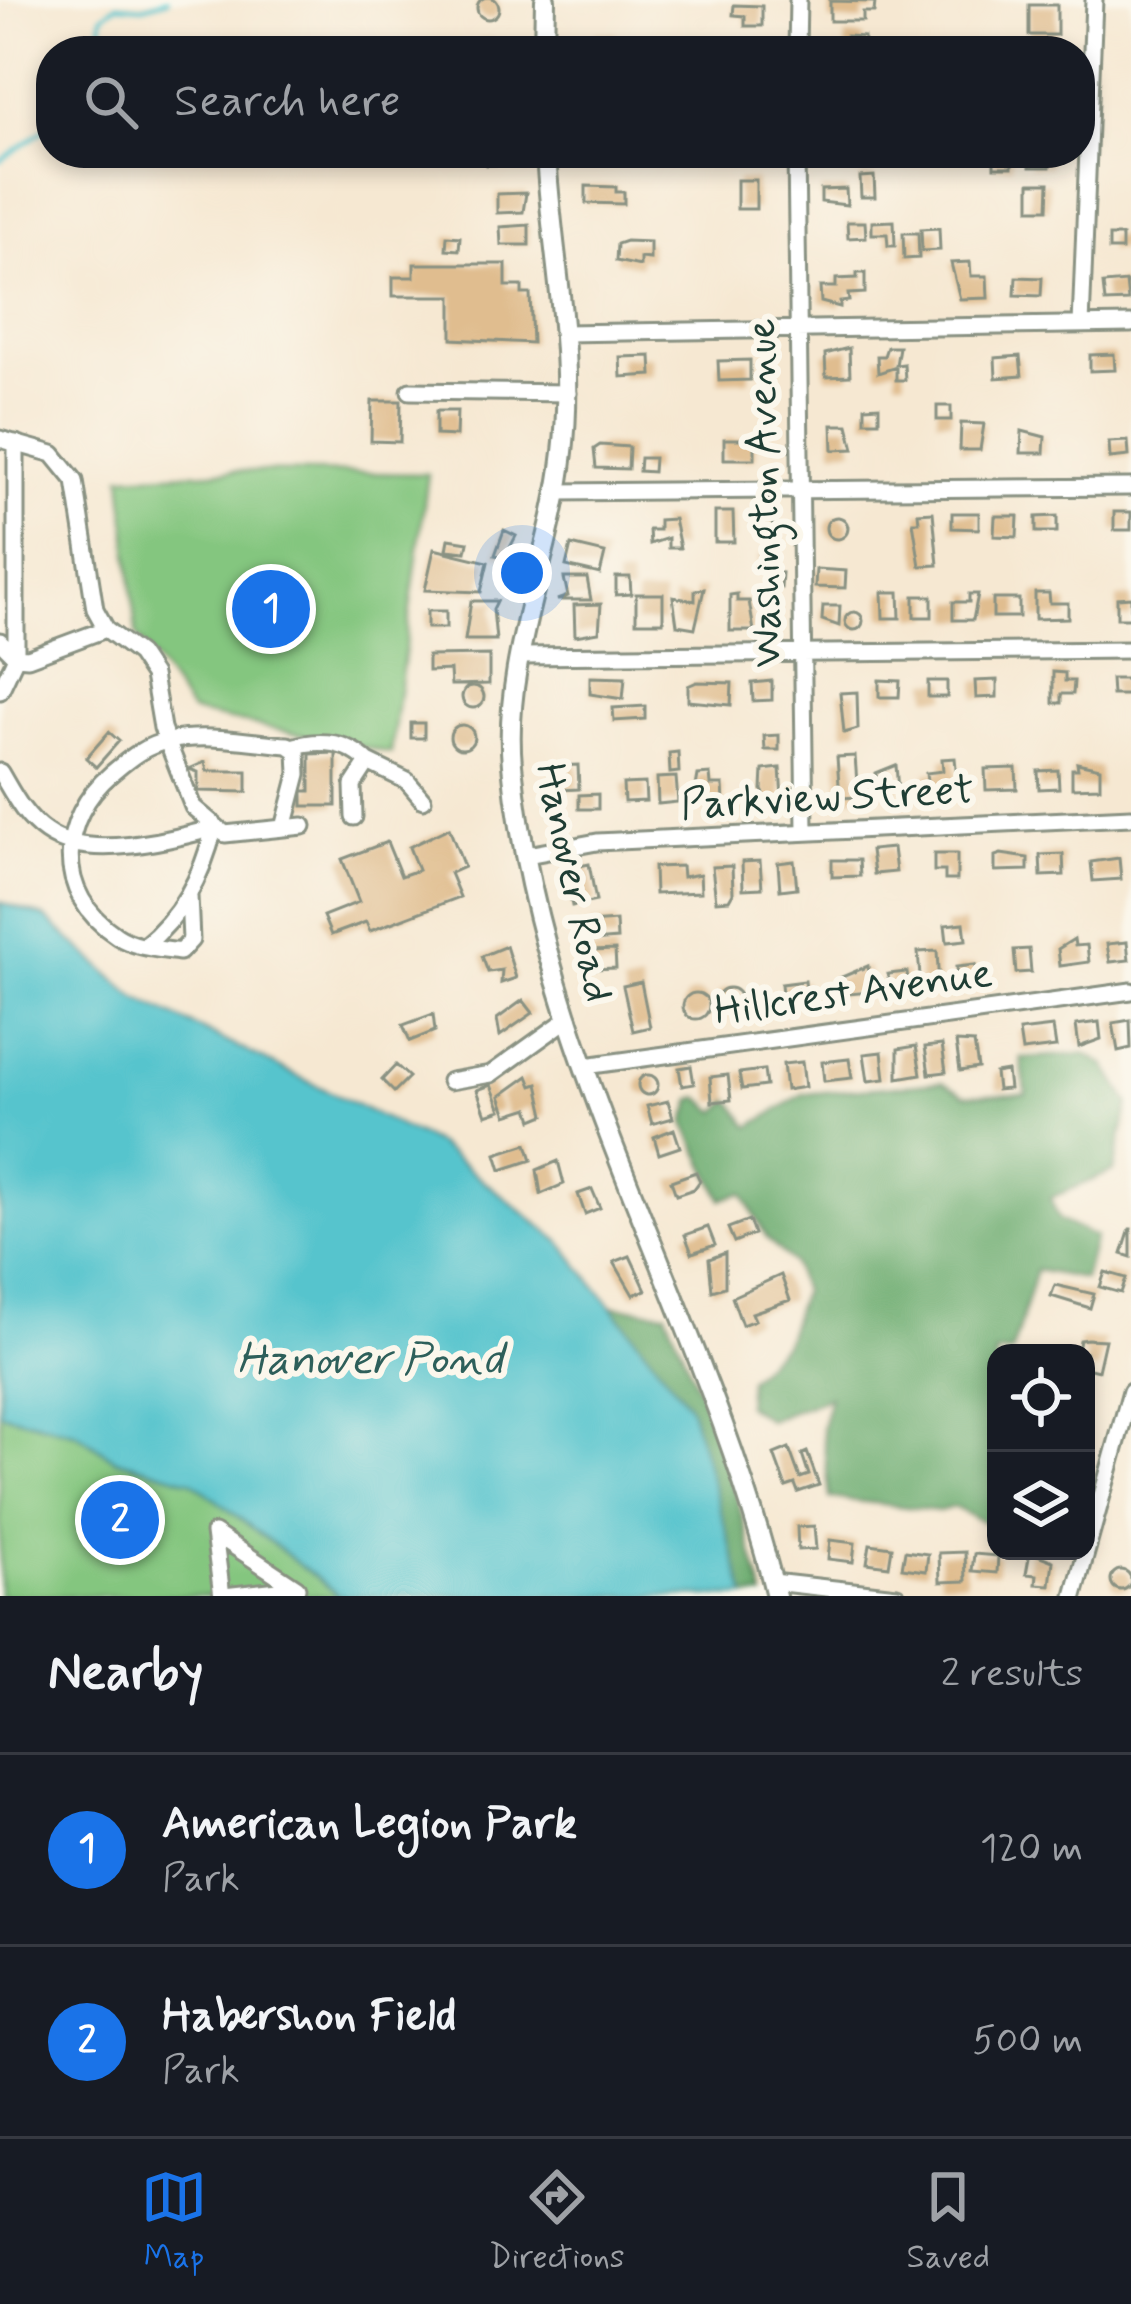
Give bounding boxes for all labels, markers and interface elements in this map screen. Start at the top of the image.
search box [36,36,1095,168]
icon: search [78,69,144,135]
text: Search here [174,73,401,132]
street label: Washington Avenue [735,318,800,668]
your location [492,543,552,603]
pin: 1 [232,564,310,654]
street label: Hanover Road [520,758,625,1007]
street label: Parkview Street [679,763,975,834]
street label: Hillcrest Avenue [711,947,996,1040]
water label: Hanover Pond [237,1331,508,1390]
map controls [987,1344,1095,1560]
button: locate [987,1344,1095,1452]
button: layers [987,1452,1095,1560]
pin: 2 [81,1475,159,1565]
text: Nearby [48,1641,203,1707]
text: 2 results [941,1649,1083,1700]
text: American Legion Park [162,1795,577,1854]
text: 1 [78,1824,96,1875]
text: 120 m [980,1824,1083,1875]
text: Park [162,1854,240,1905]
text: Habershon Field [162,1987,456,2046]
text: 2 [77,2016,97,2067]
text: 500 m [972,2016,1083,2067]
text: Park [162,2046,240,2097]
tab: Map [141,2164,207,2280]
tab: Directions [489,2164,625,2280]
tab: Saved [907,2164,990,2280]

